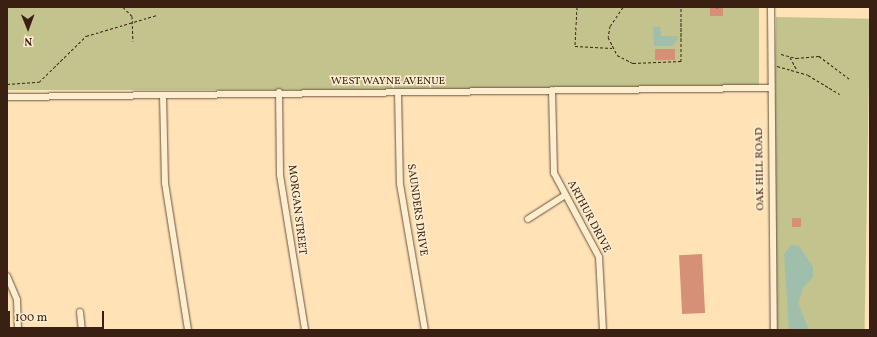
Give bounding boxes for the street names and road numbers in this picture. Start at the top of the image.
street label: WEST WAYNE AVENUE [330,75,446,89]
street label: OAK HILL ROAD [754,127,768,211]
street label: SAUNDERS DRIVE [403,163,429,257]
street label: MORGAN STREET [284,164,308,256]
street label: ARTHUR DRIVE [563,179,613,255]

